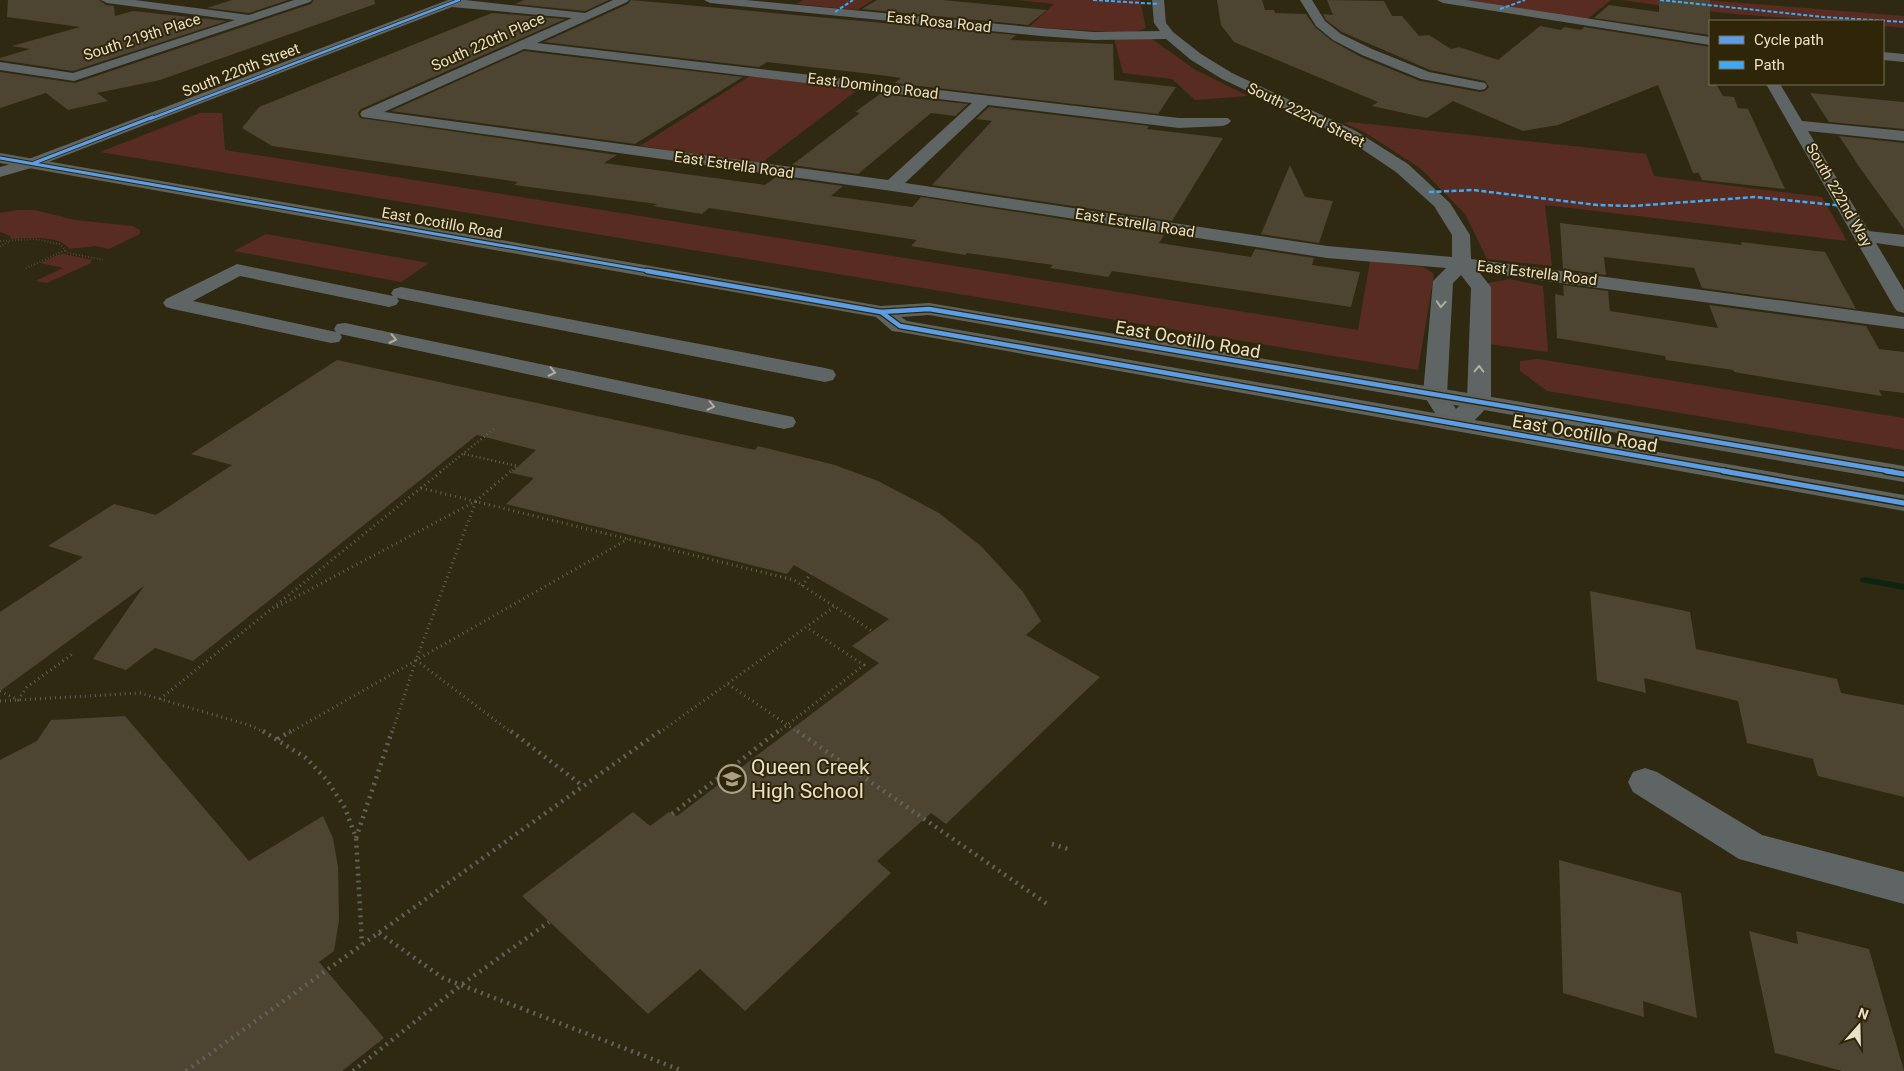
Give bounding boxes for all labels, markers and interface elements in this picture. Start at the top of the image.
street label: East Rosa Road [886,8,992,36]
street label: South 220th Place [429,9,547,75]
street label: South 219th Place [81,10,203,64]
legend [1709,20,1884,85]
text: Cycle path [1754,31,1824,49]
street label: South 220th Street [180,39,302,101]
text: Path [1754,56,1785,74]
street label: East Domingo Road [807,69,939,103]
street label: South 222nd Street [1245,79,1368,151]
street label: South 222nd Way [1802,140,1876,250]
street label: East Estrella Road [673,148,795,182]
street label: East Ocotillo Road [380,204,504,242]
street label: East Estrella Road [1074,205,1196,241]
street label: East Estrella Road [1476,257,1598,289]
one-way arrow [1436,300,1447,308]
street label: East Ocotillo Road [1114,316,1262,362]
one-way arrow [388,333,397,344]
one-way arrow [1474,365,1484,372]
one-way arrow [547,366,556,377]
one-way arrow [706,400,715,411]
street label: East Ocotillo Road [1511,410,1659,456]
place label: Queen Creek High School [751,755,870,803]
school or university icon: Queen Creek High School [717,764,747,794]
north arrow [1834,1001,1884,1051]
text: N [1856,1005,1871,1023]

